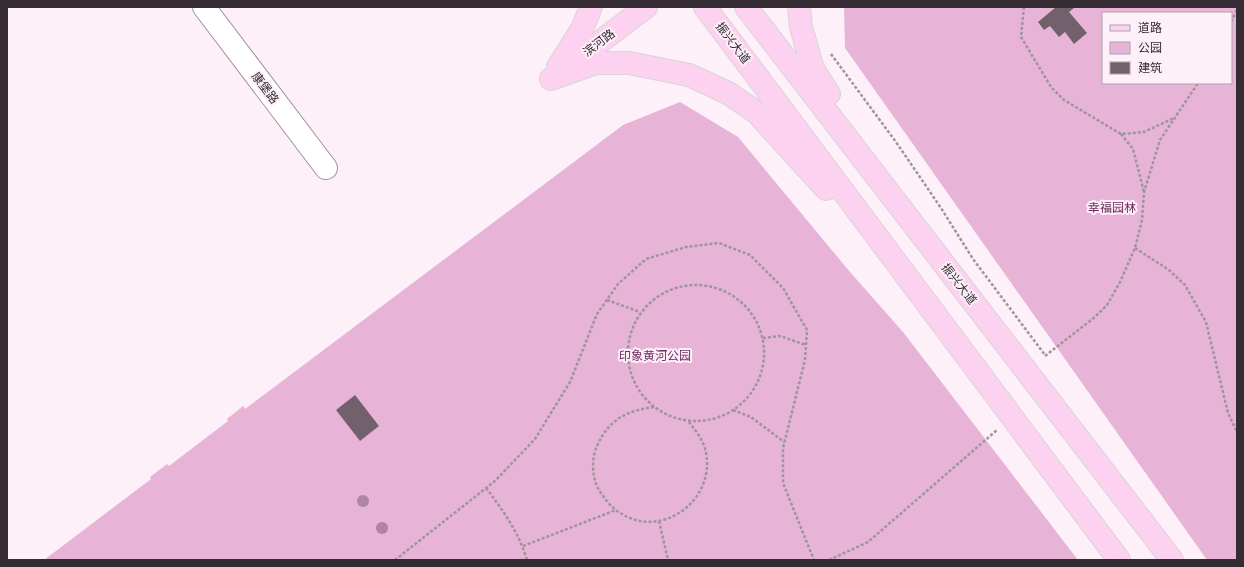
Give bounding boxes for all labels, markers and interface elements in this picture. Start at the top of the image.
legend [1102,12,1232,84]
street label: 振兴大道 [713,19,754,66]
text: 道路 [1138,20,1162,35]
street label: 滨河路 [580,26,618,59]
text: 公园 [1138,40,1162,55]
text: 建筑 [1138,60,1162,75]
street label: 康堡路 [249,69,282,107]
park label: 幸福园林 [1088,200,1136,215]
street label: 振兴大道 [939,260,980,307]
park label: 印象黄河公园 [619,348,691,363]

